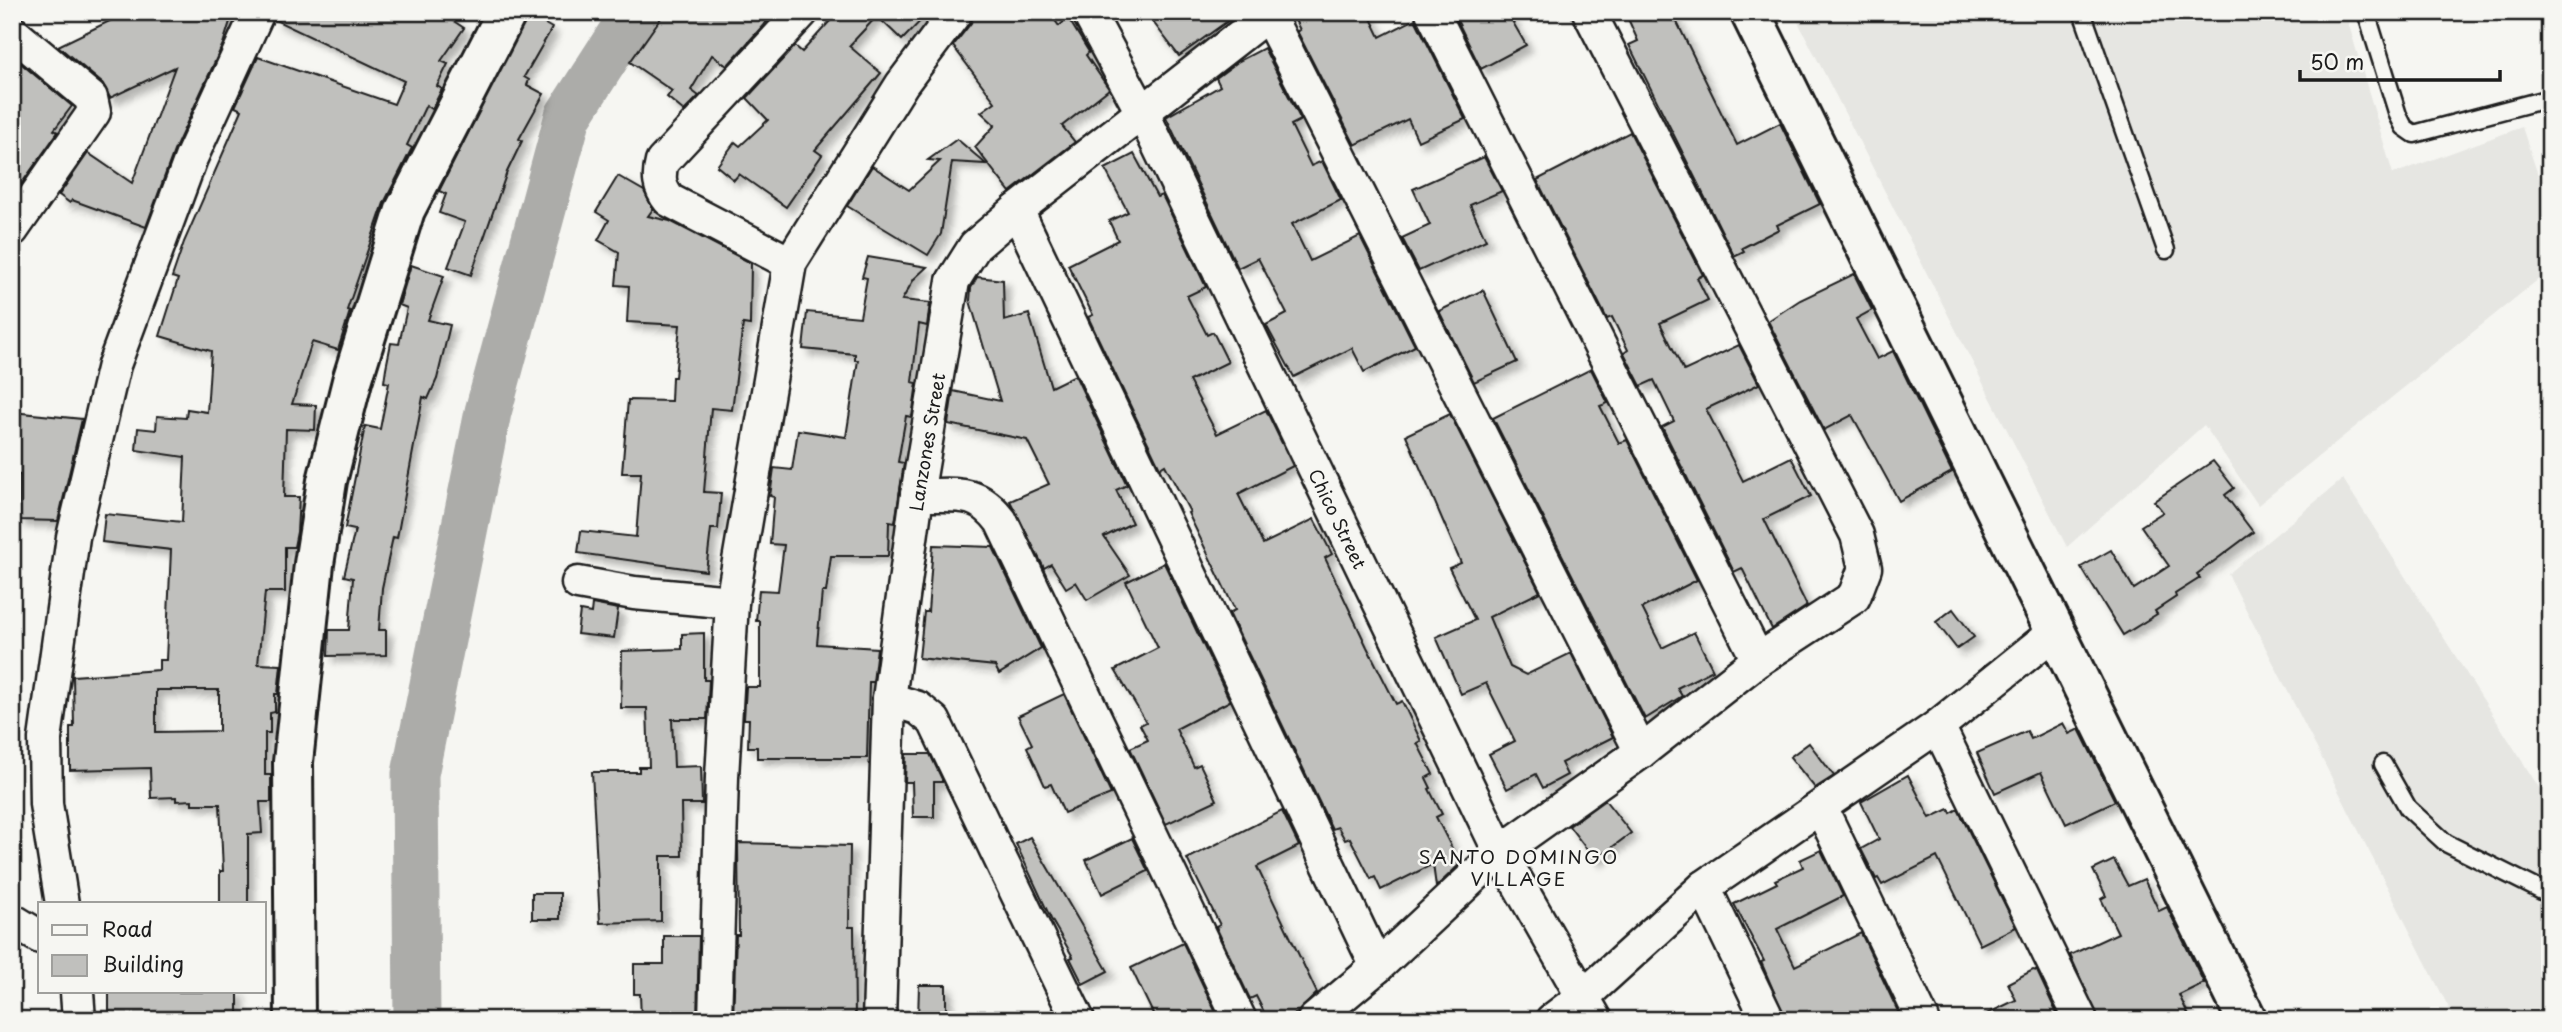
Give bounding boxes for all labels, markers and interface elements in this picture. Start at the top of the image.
scale bar [2300,38,2499,82]
text: 50 m [2310,45,2364,77]
street label: Lanzones Street [901,371,951,513]
street label: Chico Street [1303,464,1374,573]
district label: SANTO DOMINGO VILLAGE [1419,842,1619,892]
legend [38,902,266,993]
text: Road [102,912,153,944]
text: Building [102,947,184,979]

